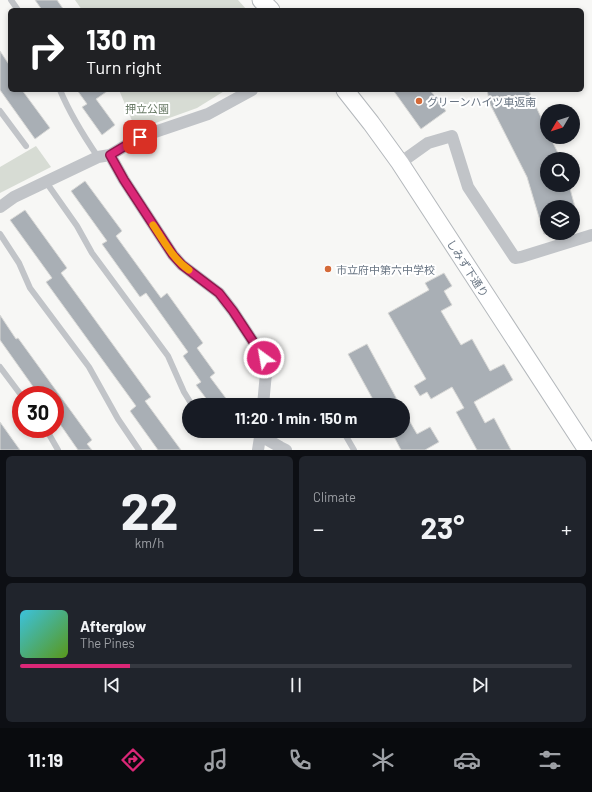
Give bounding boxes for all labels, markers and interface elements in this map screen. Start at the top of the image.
text: 130 m [86,22,156,56]
icon: right [20,24,72,76]
text: Turn right [86,56,162,78]
place label: グリーンハイツ車返南 [427,95,536,108]
marker: グリーンハイツ車返南 [414,96,424,106]
park label: 押立公園 [125,102,169,115]
north arrow [540,104,580,144]
map controls [540,104,580,240]
pin [123,120,157,154]
icon: arrive [129,126,151,148]
button: search [540,152,580,192]
button: layers [540,200,580,240]
street label: しみず下通り [445,237,491,299]
place label: 市立府中第六中学校 [336,263,435,276]
marker: 市立府中第六中学校 [323,264,333,274]
position arrow [243,337,285,379]
speed limit sign: 30 [12,386,64,438]
text: 11:20 · 1 min · 150 m [235,409,357,427]
text: 22 [120,478,179,540]
text: Climate [313,489,356,505]
text: 23° [421,509,464,545]
text: − [313,515,324,541]
text: + [561,515,572,541]
text: km/h [135,535,164,551]
text: Afterglow [80,617,146,635]
text: The Pines [80,635,135,651]
icon: previous [101,674,123,696]
icon: pause [285,674,307,696]
icon: next [469,674,491,696]
icon: directions [119,746,147,774]
icon: music [202,746,230,774]
icon: phone [286,746,314,774]
icon: climate [369,746,397,774]
icon: car [453,746,481,774]
icon: filters [536,746,564,774]
text: 11:19 [28,749,63,771]

